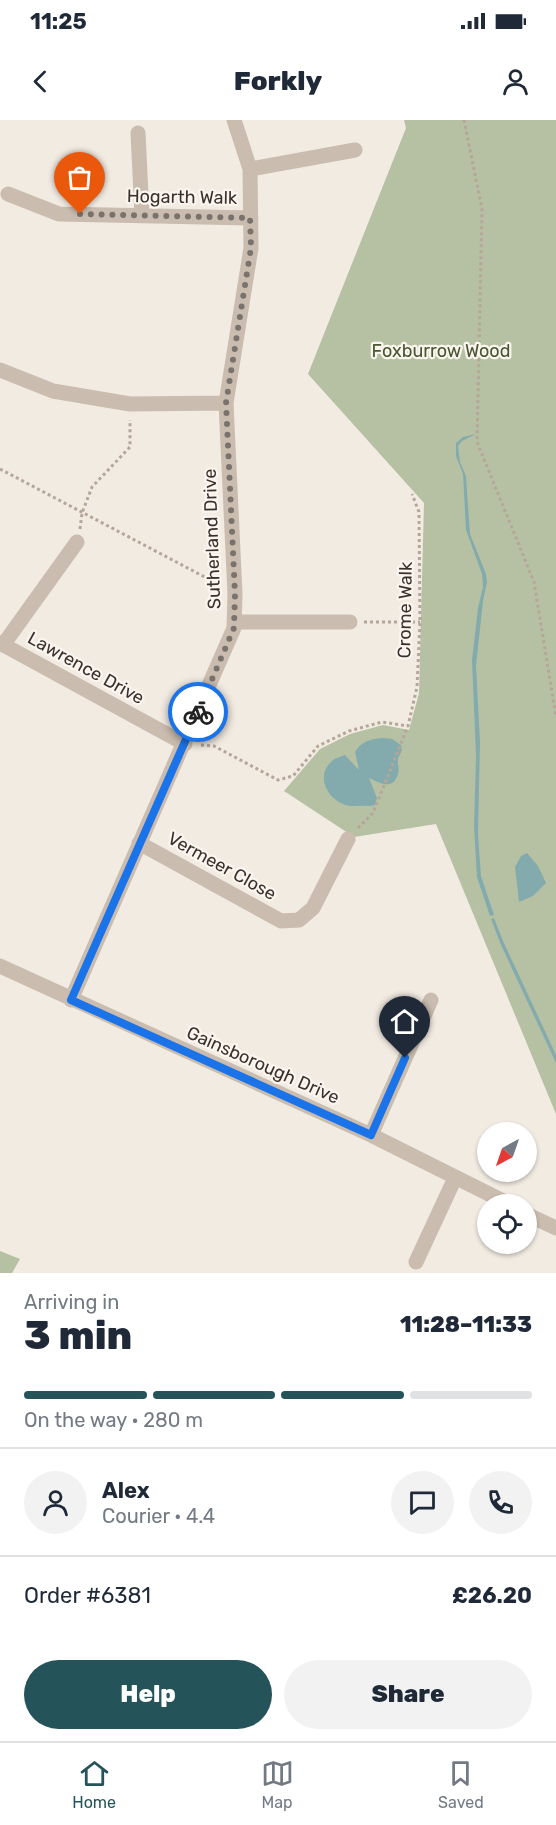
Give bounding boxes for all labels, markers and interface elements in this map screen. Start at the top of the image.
text: 11:25 [30,8,87,35]
icon: back [24,65,57,98]
text: Forkly [234,65,322,97]
icon: person [499,65,532,98]
pin [54,152,105,214]
icon: bag [63,161,96,194]
street label: Hogarth Walk [127,185,238,209]
park label: Foxburrow Wood [372,340,510,362]
street label: Sutherland Drive [199,468,225,610]
street label: Crome Walk [393,561,417,659]
street label: Lawrence Drive [24,627,148,709]
courier [168,682,228,742]
icon: bike [182,696,215,729]
street label: Vermeer Close [164,827,280,905]
pin [379,996,430,1058]
icon: home [388,1005,421,1038]
street label: Gainsborough Drive [183,1021,343,1109]
north arrow [477,1122,537,1182]
map controls [477,1122,537,1254]
button: locate [477,1194,537,1254]
text: Arriving in [24,1290,119,1314]
text: 11:28–11:33 [400,1311,532,1338]
text: 3 min [24,1313,132,1359]
text: On the way · 280 m [24,1408,203,1432]
button: person [24,1471,87,1534]
button: chat [391,1471,454,1534]
button: phone [469,1471,532,1534]
text: Alex [102,1477,150,1504]
text: Courier · 4.4 [102,1504,215,1528]
text: Order #6381 [24,1582,151,1609]
text: £26.20 [452,1582,532,1609]
button: Help [24,1660,272,1729]
button: Share [284,1660,532,1729]
tab: Home [72,1757,116,1812]
tab: Map [261,1757,294,1812]
tab: Saved [438,1757,484,1812]

